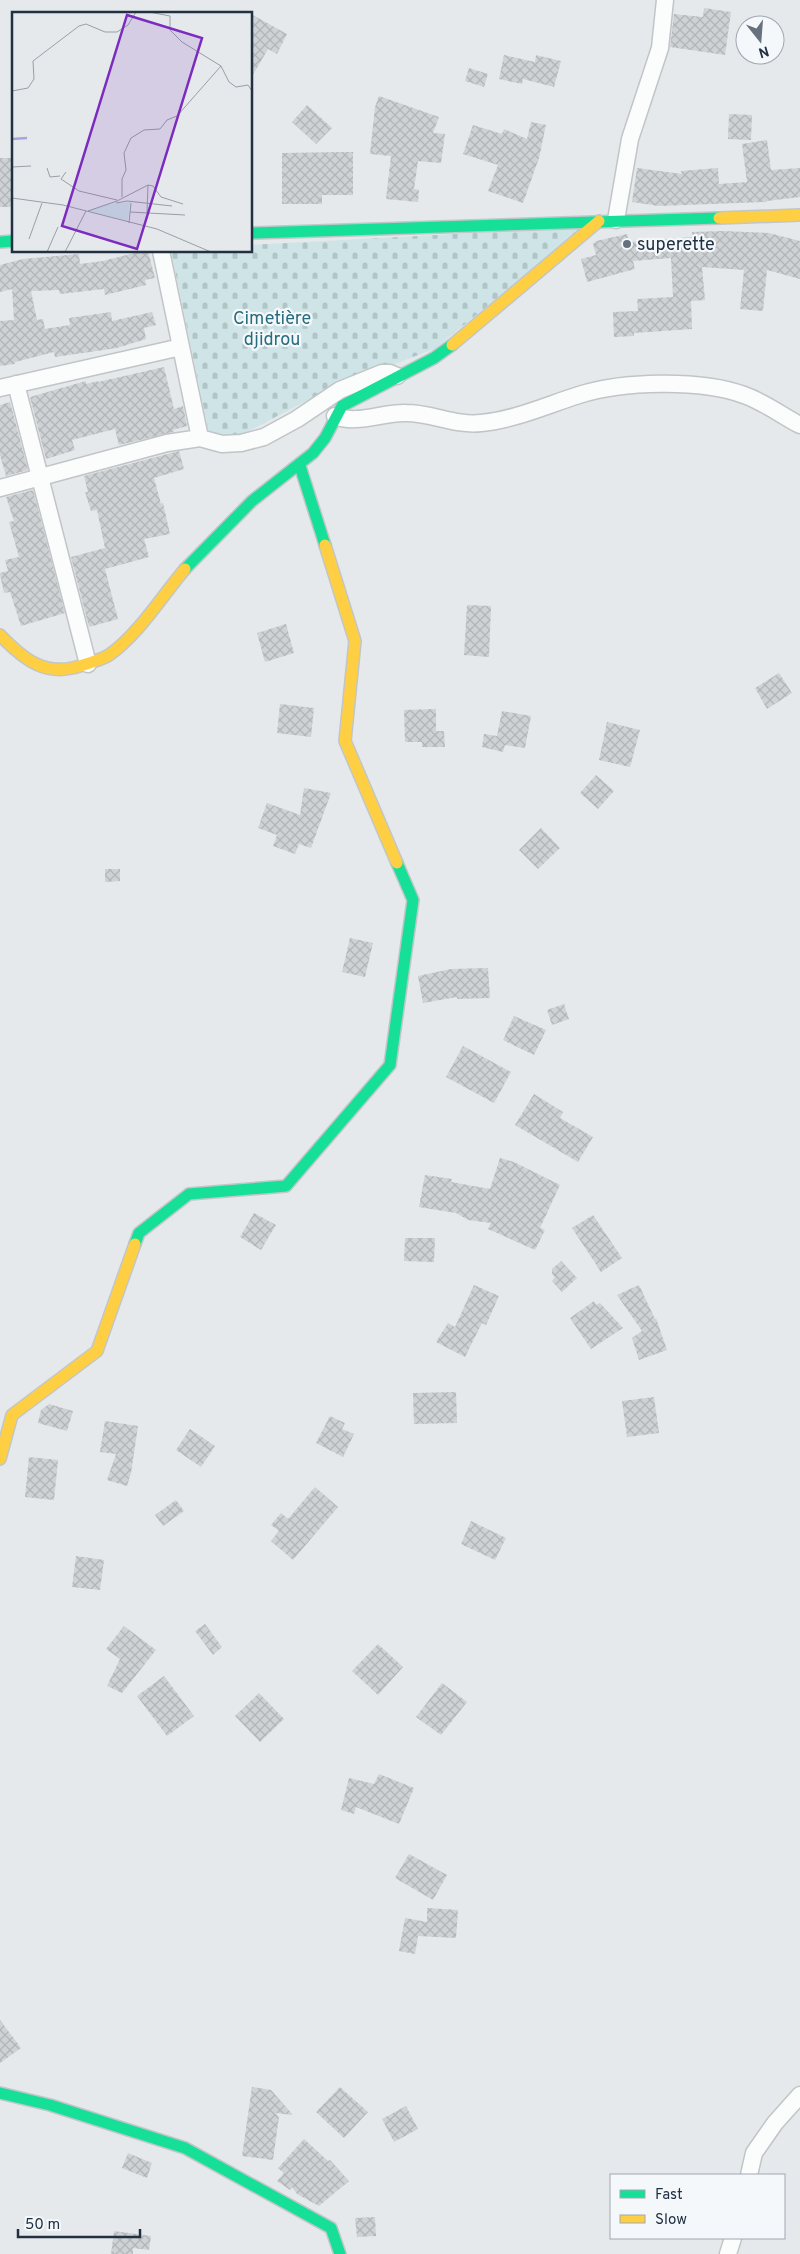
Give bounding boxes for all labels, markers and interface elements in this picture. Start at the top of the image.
inset map [12,12,252,252]
north arrow [735,15,785,65]
text: N [756,41,771,61]
place label: superette [637,234,715,257]
marker: superette [621,238,633,250]
park label: Cimetière djidrou [233,308,311,352]
legend [610,2174,785,2239]
text: Fast [655,2186,683,2205]
scale bar [18,2206,140,2238]
text: Slow [655,2211,687,2230]
text: 50 m [25,2216,60,2235]

